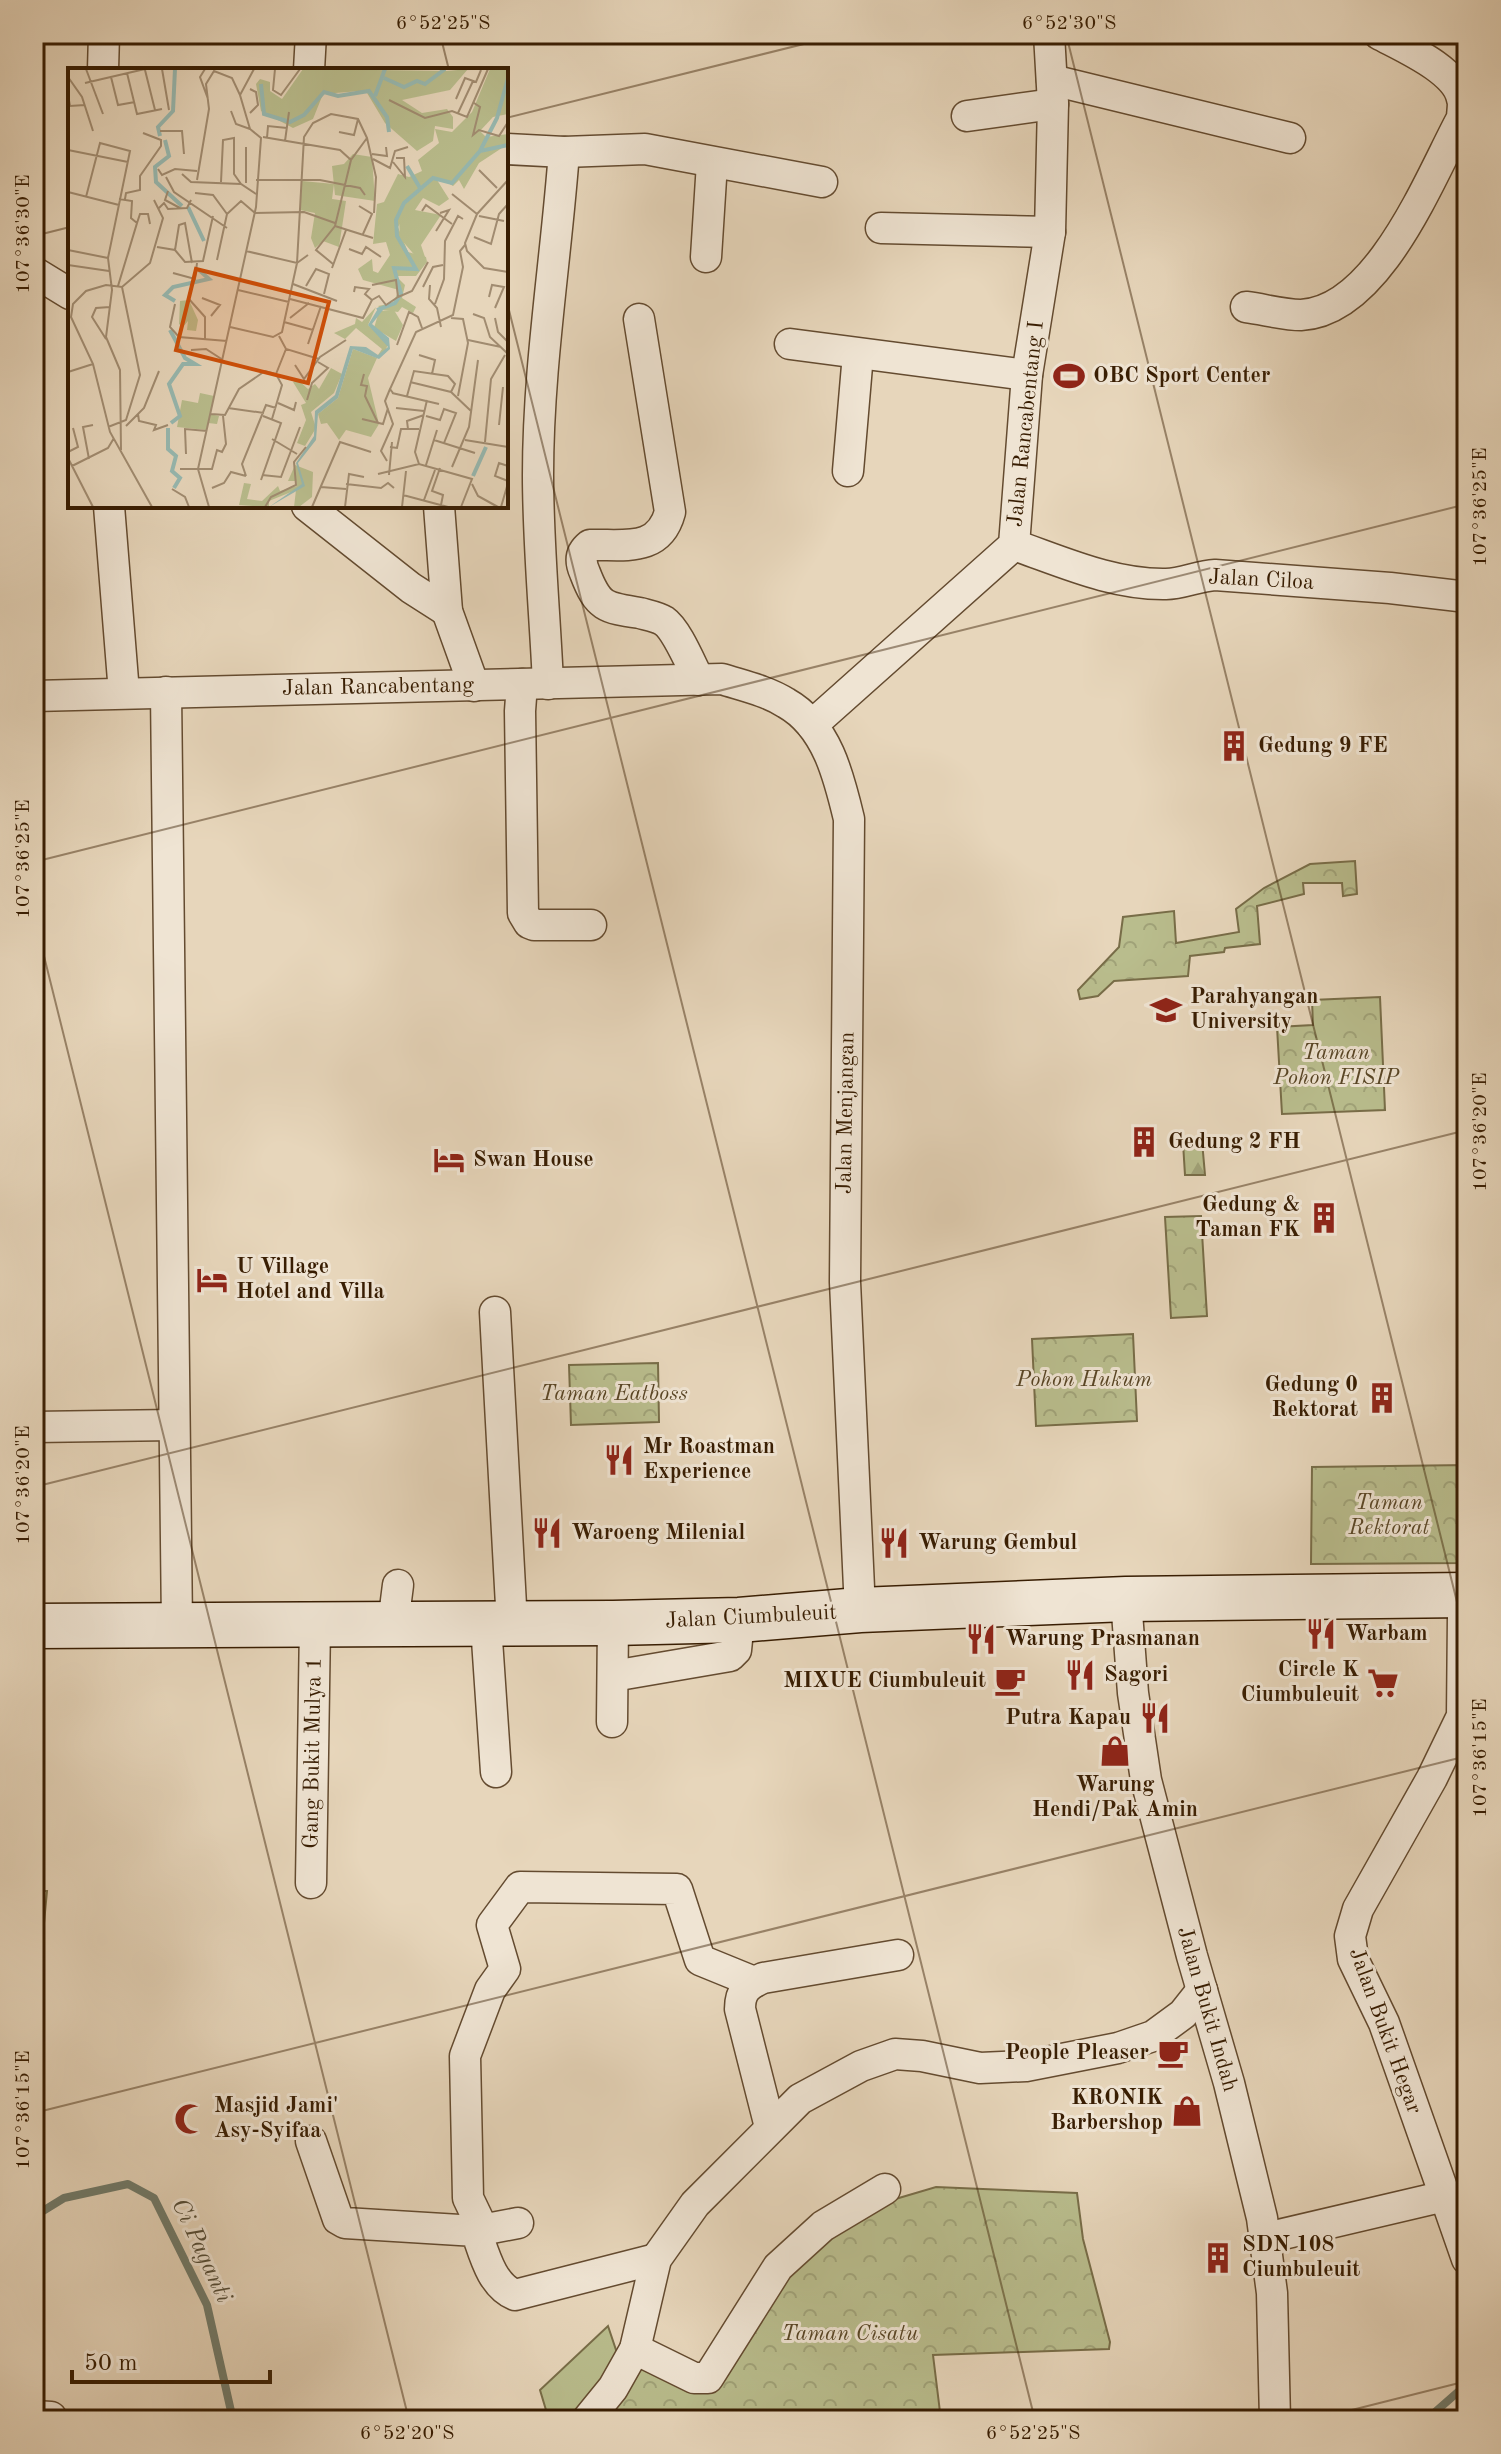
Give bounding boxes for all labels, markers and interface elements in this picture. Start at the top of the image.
text: 6°52'25"S [396,14,490,34]
text: 6°52'30"S [1022,14,1116,34]
inset map [68,68,508,508]
text: 107°36'30"E [14,174,34,294]
street label: Jalan Rancabentang I [1004,320,1048,528]
sports icon: OBC Sport Center [1052,359,1086,393]
place label: OBC Sport Center [1093,365,1270,387]
text: 107°36'25"E [1471,447,1491,567]
street label: Jalan Ciloa [1207,566,1315,594]
street label: Jalan Rancabentang [282,674,474,700]
building icon: Gedung 9 FE [1217,729,1251,763]
place label: Gedung 9 FE [1258,735,1388,757]
text: 107°36'25"E [14,799,34,919]
place label: Parahyangan University [1190,986,1318,1033]
school or university icon: Parahyangan University [1149,993,1183,1027]
street label: Jalan Menjangan [834,1031,858,1194]
park label: Taman Pohon FISIP [1272,1042,1400,1089]
text: 107°36'20"E [1471,1072,1491,1192]
building icon: Gedung 2 FH [1127,1125,1161,1159]
place label: Gedung 2 FH [1168,1131,1301,1153]
hotel icon: Swan House [432,1143,466,1177]
place label: Swan House [473,1149,594,1171]
place label: Gedung & Taman FK [1195,1194,1300,1241]
building icon: Gedung & Taman FK [1307,1201,1341,1235]
place label: U Village Hotel and Villa [236,1256,385,1303]
hotel icon: U Village Hotel and Villa [195,1263,229,1297]
park label: Pohon Hukum [1015,1369,1152,1391]
place label: Gedung 0 Rektorat [1264,1374,1358,1421]
building icon: Gedung 0 Rektorat [1365,1381,1399,1415]
park label: Taman Eatboss [540,1383,688,1405]
text: 107°36'20"E [14,1425,34,1545]
place label: Mr Roastman Experience [643,1436,775,1483]
restaurant icon: Mr Roastman Experience [602,1443,636,1477]
park label: Taman Rektorat [1347,1492,1431,1539]
restaurant icon: Waroeng Milenial [530,1516,564,1550]
place label: Waroeng Milenial [571,1522,746,1544]
restaurant icon: Warung Gembul [877,1526,911,1560]
place label: Warung Gembul [918,1532,1078,1554]
street label: Jalan Ciumbuleuit [665,1602,837,1632]
restaurant icon: Warbam [1304,1617,1338,1651]
restaurant icon: Warung Prasmanan [964,1622,998,1656]
place label: Warbam [1345,1623,1428,1645]
place label: Warung Prasmanan [1005,1628,1200,1650]
street label: Gang Bukit Mulya 1 [300,1657,326,1849]
restaurant icon: Sagori [1063,1658,1097,1692]
place label: Circle K Ciumbuleuit [1241,1659,1359,1706]
cafe icon: MIXUE Ciumbuleuit [993,1664,1027,1698]
place label: Sagori [1104,1664,1168,1686]
supermarket icon: Circle K Ciumbuleuit [1366,1666,1400,1700]
place label: MIXUE Ciumbuleuit [783,1670,986,1692]
text: 107°36'15"E [1471,1698,1491,1818]
restaurant icon: Putra Kapau [1138,1701,1172,1735]
place label: Putra Kapau [1005,1707,1131,1729]
shop icon: Warung Hendi/Pak Amin [1098,1734,1132,1768]
place label: Warung Hendi/Pak Amin [1032,1774,1198,1821]
street label: Jalan Bukit Indah [1173,1924,1241,2094]
street label: Jalan Bukit Hegar [1345,1945,1425,2117]
cafe icon: People Pleaser [1156,2036,1190,2070]
place label: People Pleaser [1005,2042,1149,2064]
text: 107°36'15"E [14,2050,34,2170]
place label: KRONIK Barbershop [1050,2087,1163,2134]
shop icon: KRONIK Barbershop [1170,2094,1204,2128]
place label: Masjid Jami' Asy-Syifaa [214,2095,338,2142]
mosque icon: Masjid Jami' Asy-Syifaa [173,2102,207,2136]
water label: Ci Paganti [166,2195,236,2307]
place label: SDN 108 Ciumbuleuit [1242,2234,1360,2281]
building icon: SDN 108 Ciumbuleuit [1201,2241,1235,2275]
park label: Taman Cisatu [782,2323,919,2345]
scale bar [72,2334,270,2384]
text: 50 m [84,2352,138,2376]
text: 6°52'20"S [360,2424,454,2444]
text: 6°52'25"S [986,2424,1080,2444]

